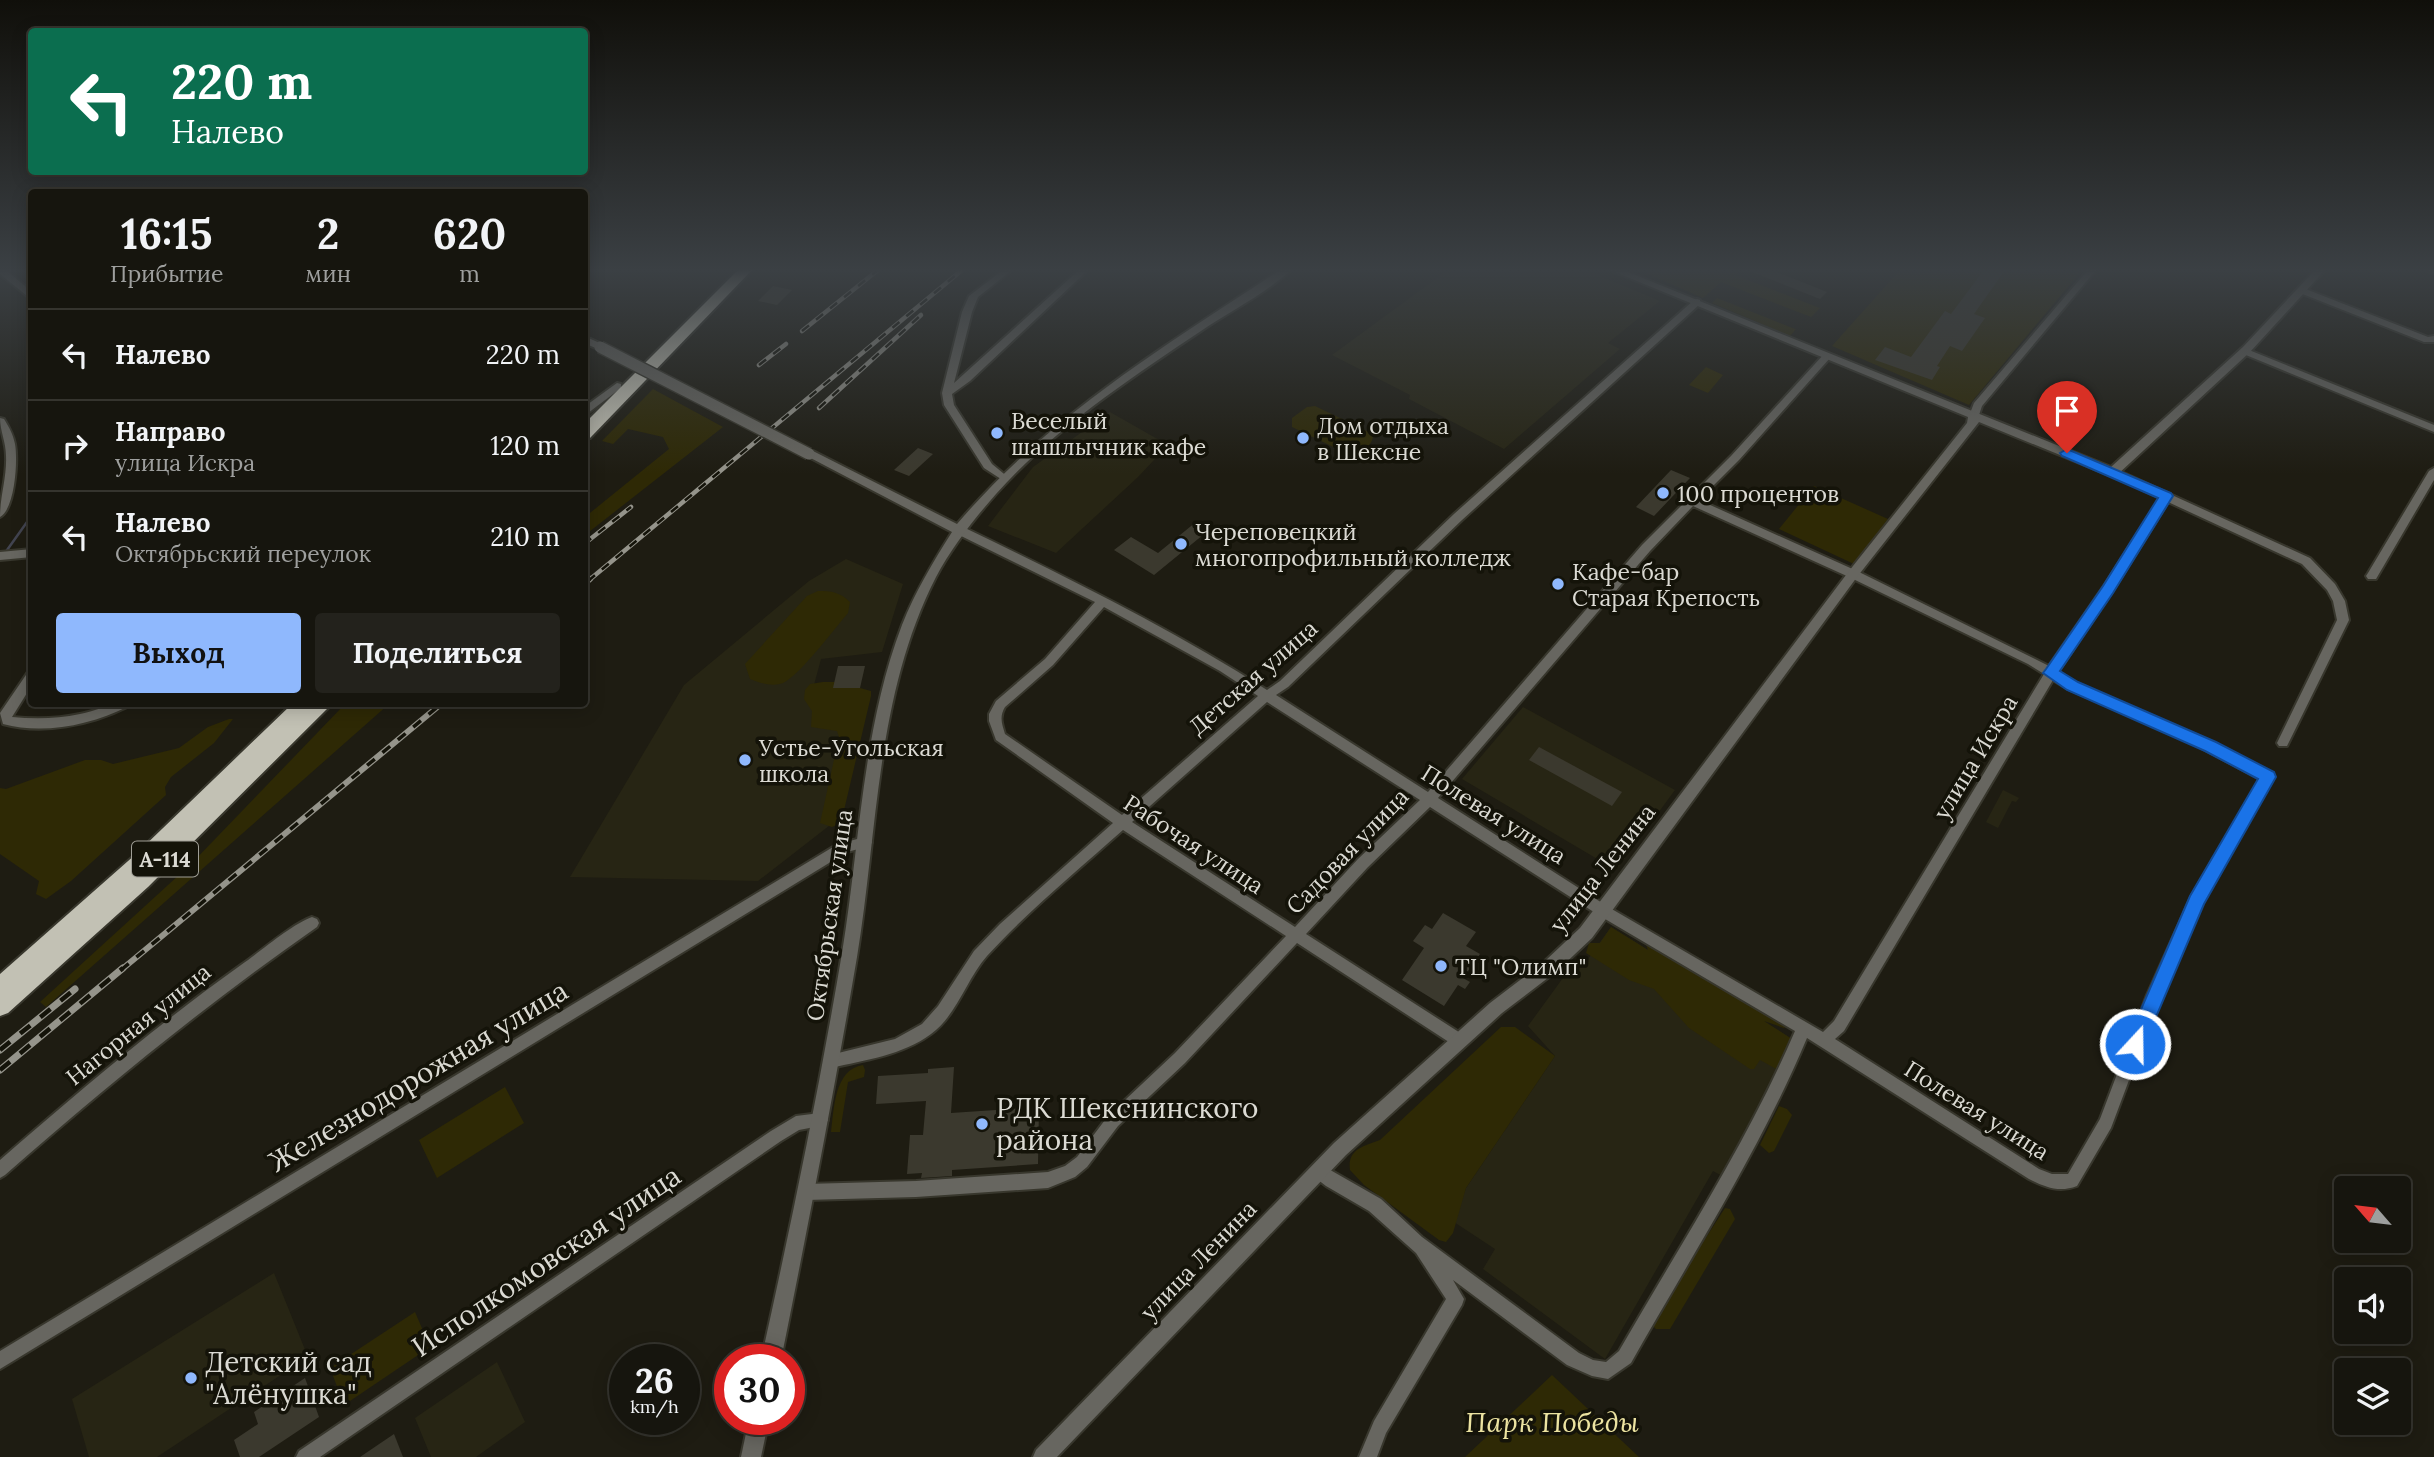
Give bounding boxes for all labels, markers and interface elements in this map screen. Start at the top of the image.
text: 220 m [171,50,312,112]
icon: left [56,56,147,147]
text: Налево [171,111,284,152]
text: 16:15 [121,207,212,261]
text: 2 [317,207,339,261]
text: 620 [433,207,506,261]
text: Прибытие [110,259,223,288]
text: мин [305,259,351,288]
text: m [459,259,480,288]
icon: left [56,336,94,374]
text: Налево [115,338,211,371]
text: 220 m [486,338,560,371]
pin [2037,381,2097,453]
icon: arrive [2048,392,2086,430]
place label: Веселый шашлычник кафе [1011,406,1206,461]
place label: Дом отдыха в Шекснe [1317,411,1449,466]
text: Направо [115,415,226,448]
marker: Веселый шашлычник кафе [989,425,1005,441]
icon: right [56,427,94,465]
text: 120 m [490,429,560,462]
marker: Дом отдыха в Шекснe [1295,430,1311,446]
text: улица Искра [115,448,255,477]
place label: 100 процентов [1677,479,1839,508]
marker: 100 процентов [1655,485,1671,501]
text: Налево [115,506,211,539]
place label: Череповецкий многопрофильный колледж [1195,517,1511,572]
icon: left [56,518,94,556]
text: 210 m [490,520,560,553]
marker: Череповецкий многопрофильный колледж [1173,536,1189,552]
text: Октябрьский переулок [115,539,371,568]
place label: Кафе-бар Старая Крепость [1572,557,1760,612]
marker: Кафе-бар Старая Крепость [1550,576,1566,592]
button: Выход [56,613,301,693]
button: Поделиться [315,613,560,693]
street label: Детская улица [1183,613,1323,741]
street label: улица Искра [1927,689,2024,824]
place label: Устье-Угольская школа [758,733,944,788]
marker: Устье-Угольская школа [737,752,753,768]
street label: Полевая улица [1416,758,1572,870]
street label: Садовая улица [1280,782,1414,920]
street label: Рабочая улица [1119,788,1270,900]
street label: улица Ленина [1543,798,1661,938]
street label: Октябрьская улица [800,807,858,1023]
road number: А-114 [132,842,198,876]
place label: ТЦ "Олимп" [1455,952,1586,981]
street label: Нагорная улица [60,957,216,1091]
marker: ТЦ "Олимп" [1433,958,1449,974]
street label: Железнодорожная улица [262,972,574,1180]
position arrow [2098,1007,2172,1081]
street label: Полевая улица [1899,1054,2055,1166]
place label: РДК Шекснинского района [996,1090,1258,1158]
marker: РДК Шекснинского района [974,1116,990,1132]
street label: Исполкомовская улица [405,1157,687,1365]
north arrow [2334,1176,2412,1253]
map controls [2334,1176,2411,1435]
street label: улица Ленина [1134,1194,1262,1326]
button: sound [2334,1267,2411,1344]
place label: Детский сад "Алёнушка" [205,1344,372,1412]
speed limit sign: 30 [714,1344,805,1435]
text: 26 [635,1358,674,1403]
button: layers [2334,1358,2411,1435]
marker: Детский сад "Алёнушка" [183,1370,199,1386]
text: km/h [630,1395,679,1418]
park label: Парк Победы [1465,1404,1639,1440]

